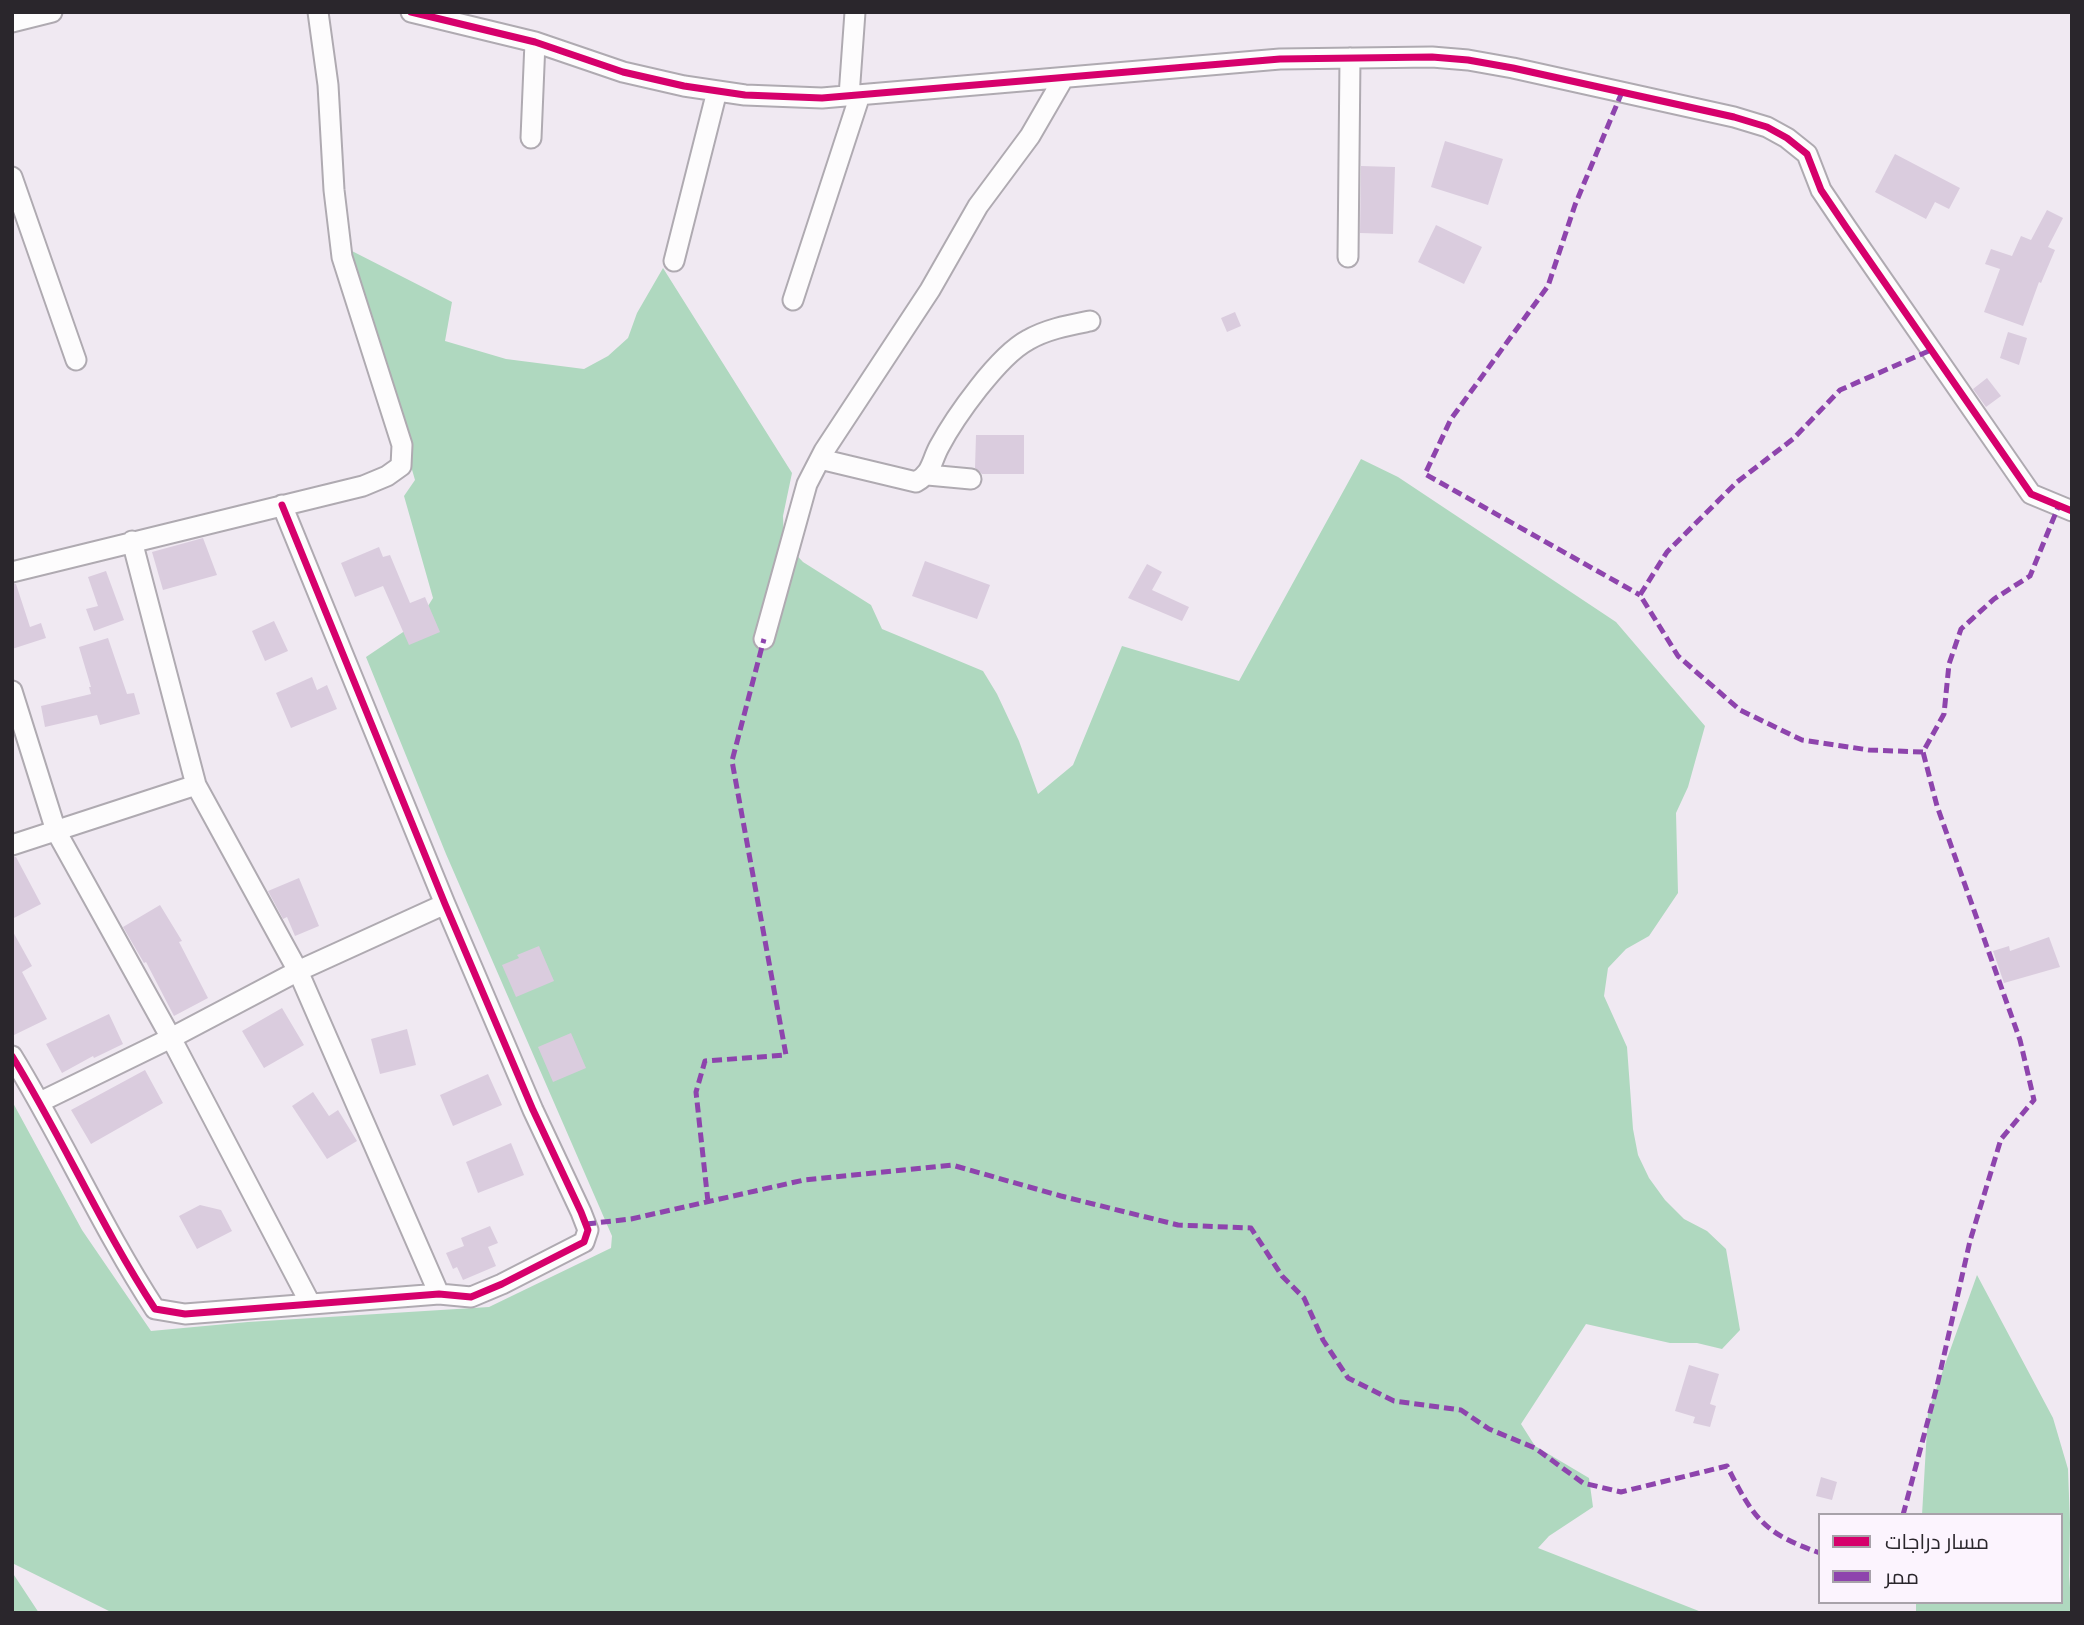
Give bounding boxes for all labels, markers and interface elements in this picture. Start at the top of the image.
legend [1818,1513,2063,1604]
text: مسار دراجات [1885,1528,1989,1555]
text: ممر [1885,1563,1919,1590]

